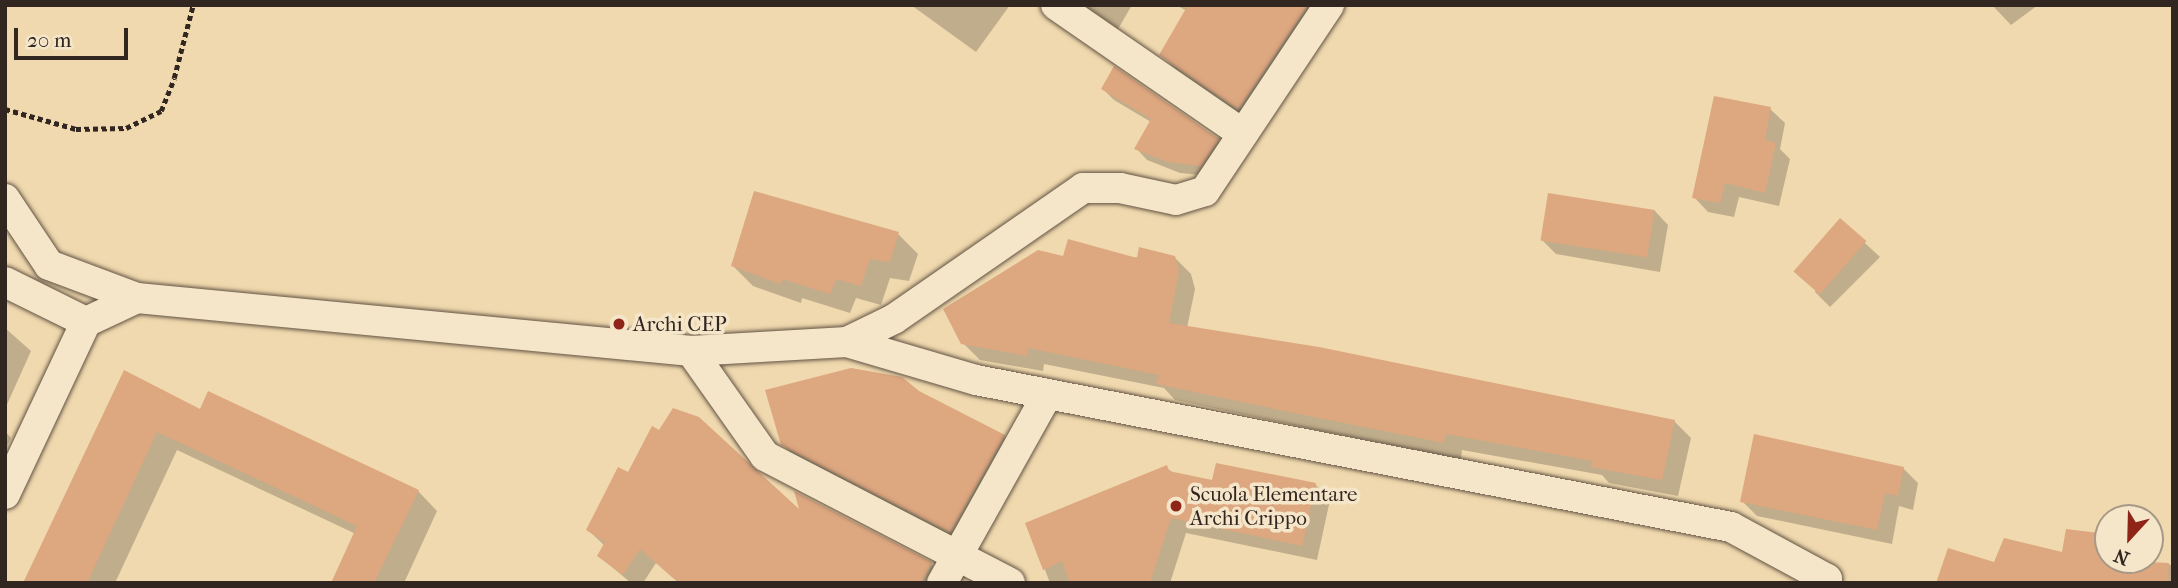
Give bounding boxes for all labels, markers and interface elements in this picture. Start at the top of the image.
scale bar [18,14,131,58]
text: 20 m [27,28,71,52]
place label: Archi CEP [633,311,727,337]
marker: Archi CEP [611,316,627,332]
place label: Scuola Elementare Archi Crippo [1190,481,1357,531]
marker: Scuola Elementare Archi Crippo [1168,498,1184,514]
north arrow [2094,504,2164,574]
text: N [2111,544,2133,570]

